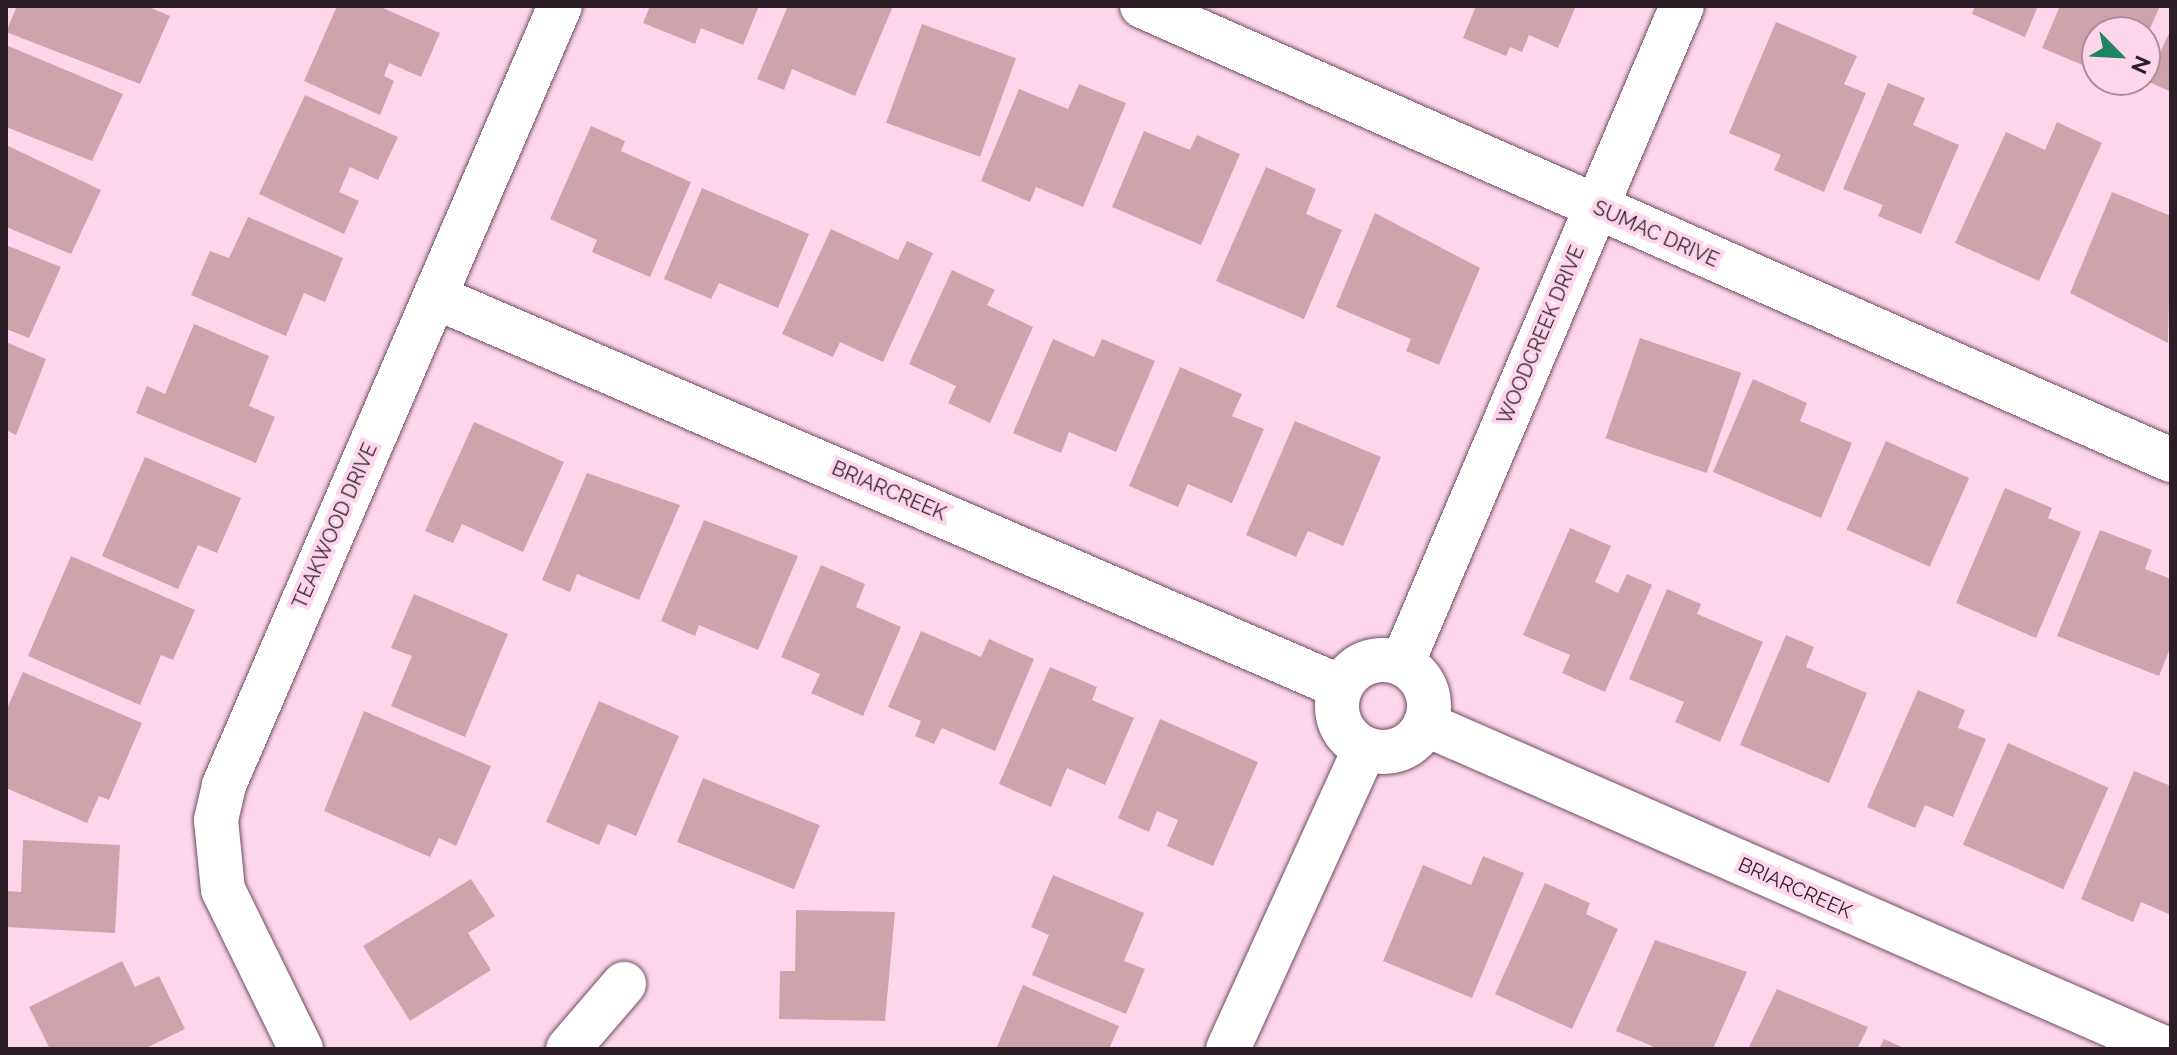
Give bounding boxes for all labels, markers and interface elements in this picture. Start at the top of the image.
north arrow [2081,16,2161,96]
text: N [2126,52,2156,78]
street label: SUMAC DRIVE [1590,196,1722,272]
street label: WOODCREEK DRIVE [1492,242,1590,428]
street label: TEAKWOOD DRIVE [288,440,382,612]
street label: BRIARCREEK [828,456,950,526]
street label: BRIARCREEK [1734,852,1856,924]

